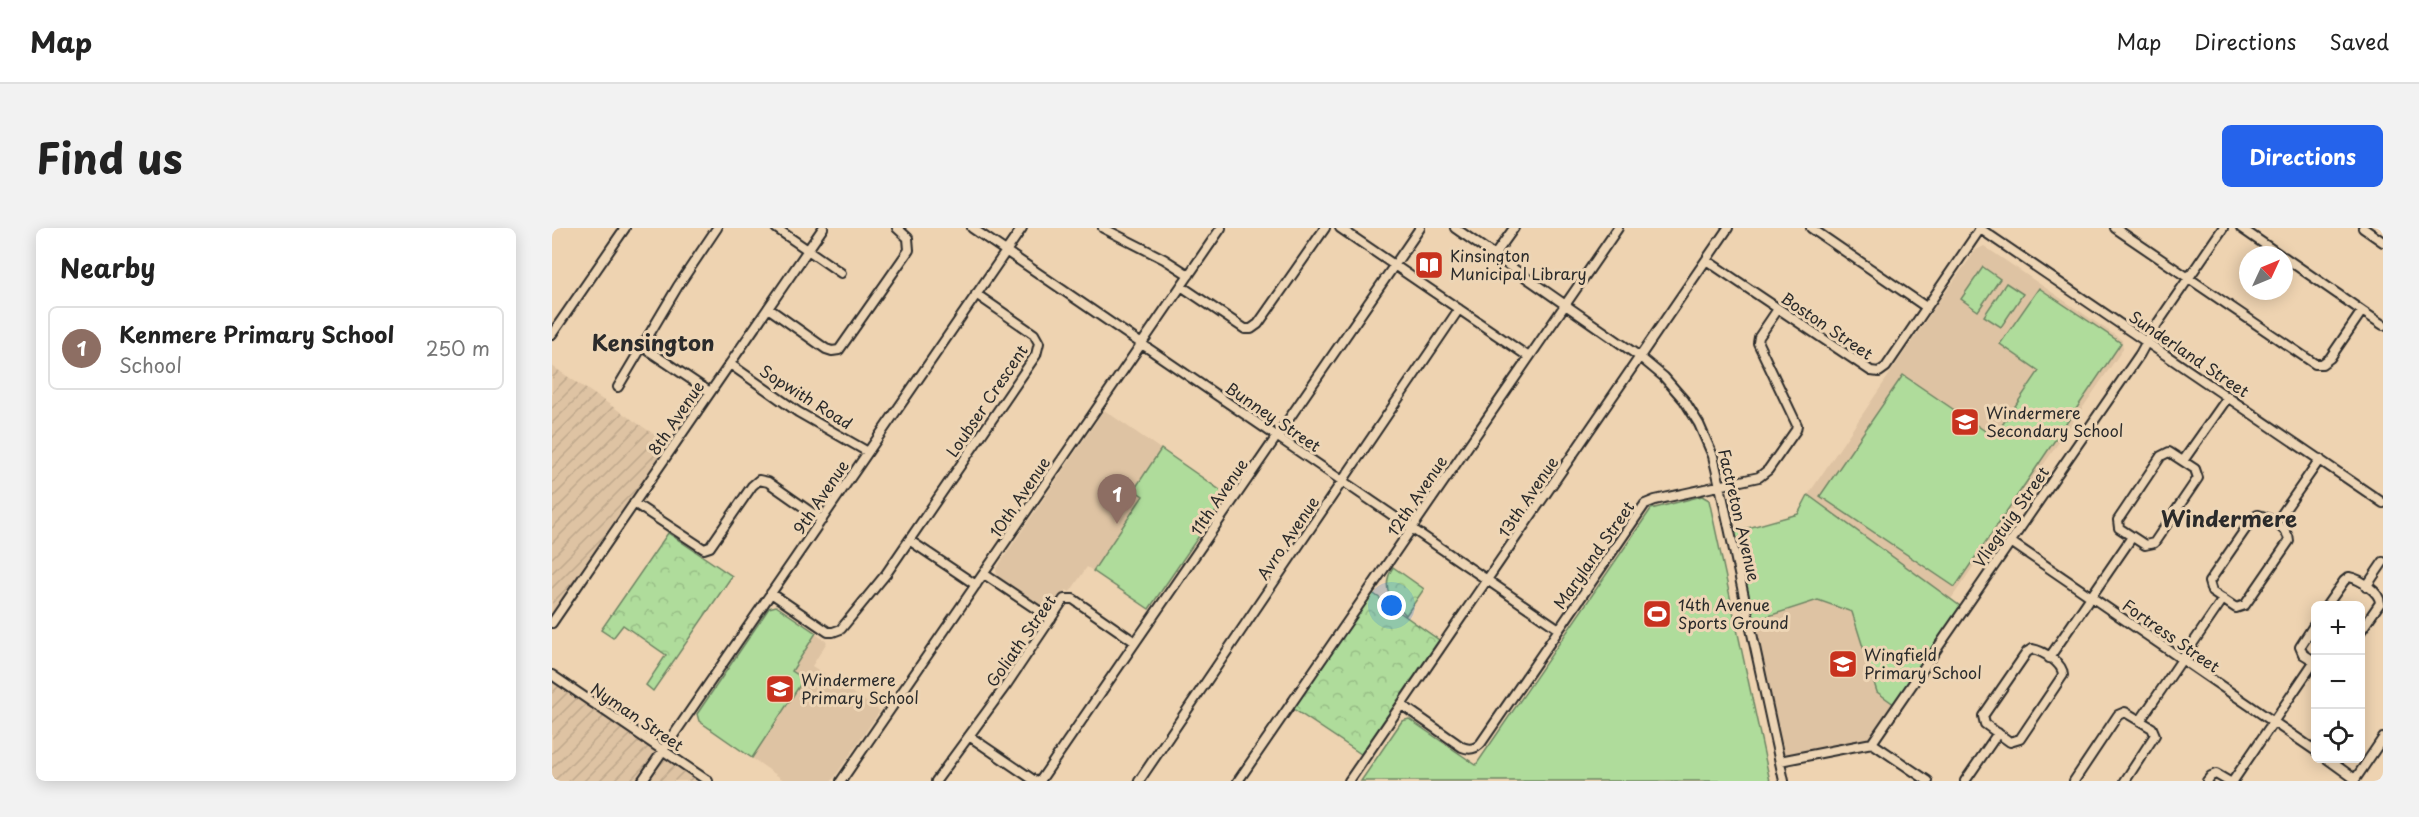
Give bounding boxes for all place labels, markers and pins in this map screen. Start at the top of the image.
place label: Kinsington Municipal Library [1450,243,1587,285]
library icon: Kinsington Municipal Library [1413,249,1445,281]
place label: Windermere Secondary School [1986,400,2123,442]
school or university icon: Windermere Secondary School [1949,406,1981,438]
pin: 1 [1098,474,1136,524]
place label: 14th Avenue Sports Ground [1678,592,1789,634]
sports icon: 14th Avenue Sports Ground [1641,598,1673,630]
place label: Wingfield Primary School [1864,642,1982,684]
school or university icon: Wingfield Primary School [1827,648,1859,680]
place label: Windermere Primary School [801,667,919,709]
school or university icon: Windermere Primary School [764,673,796,705]

